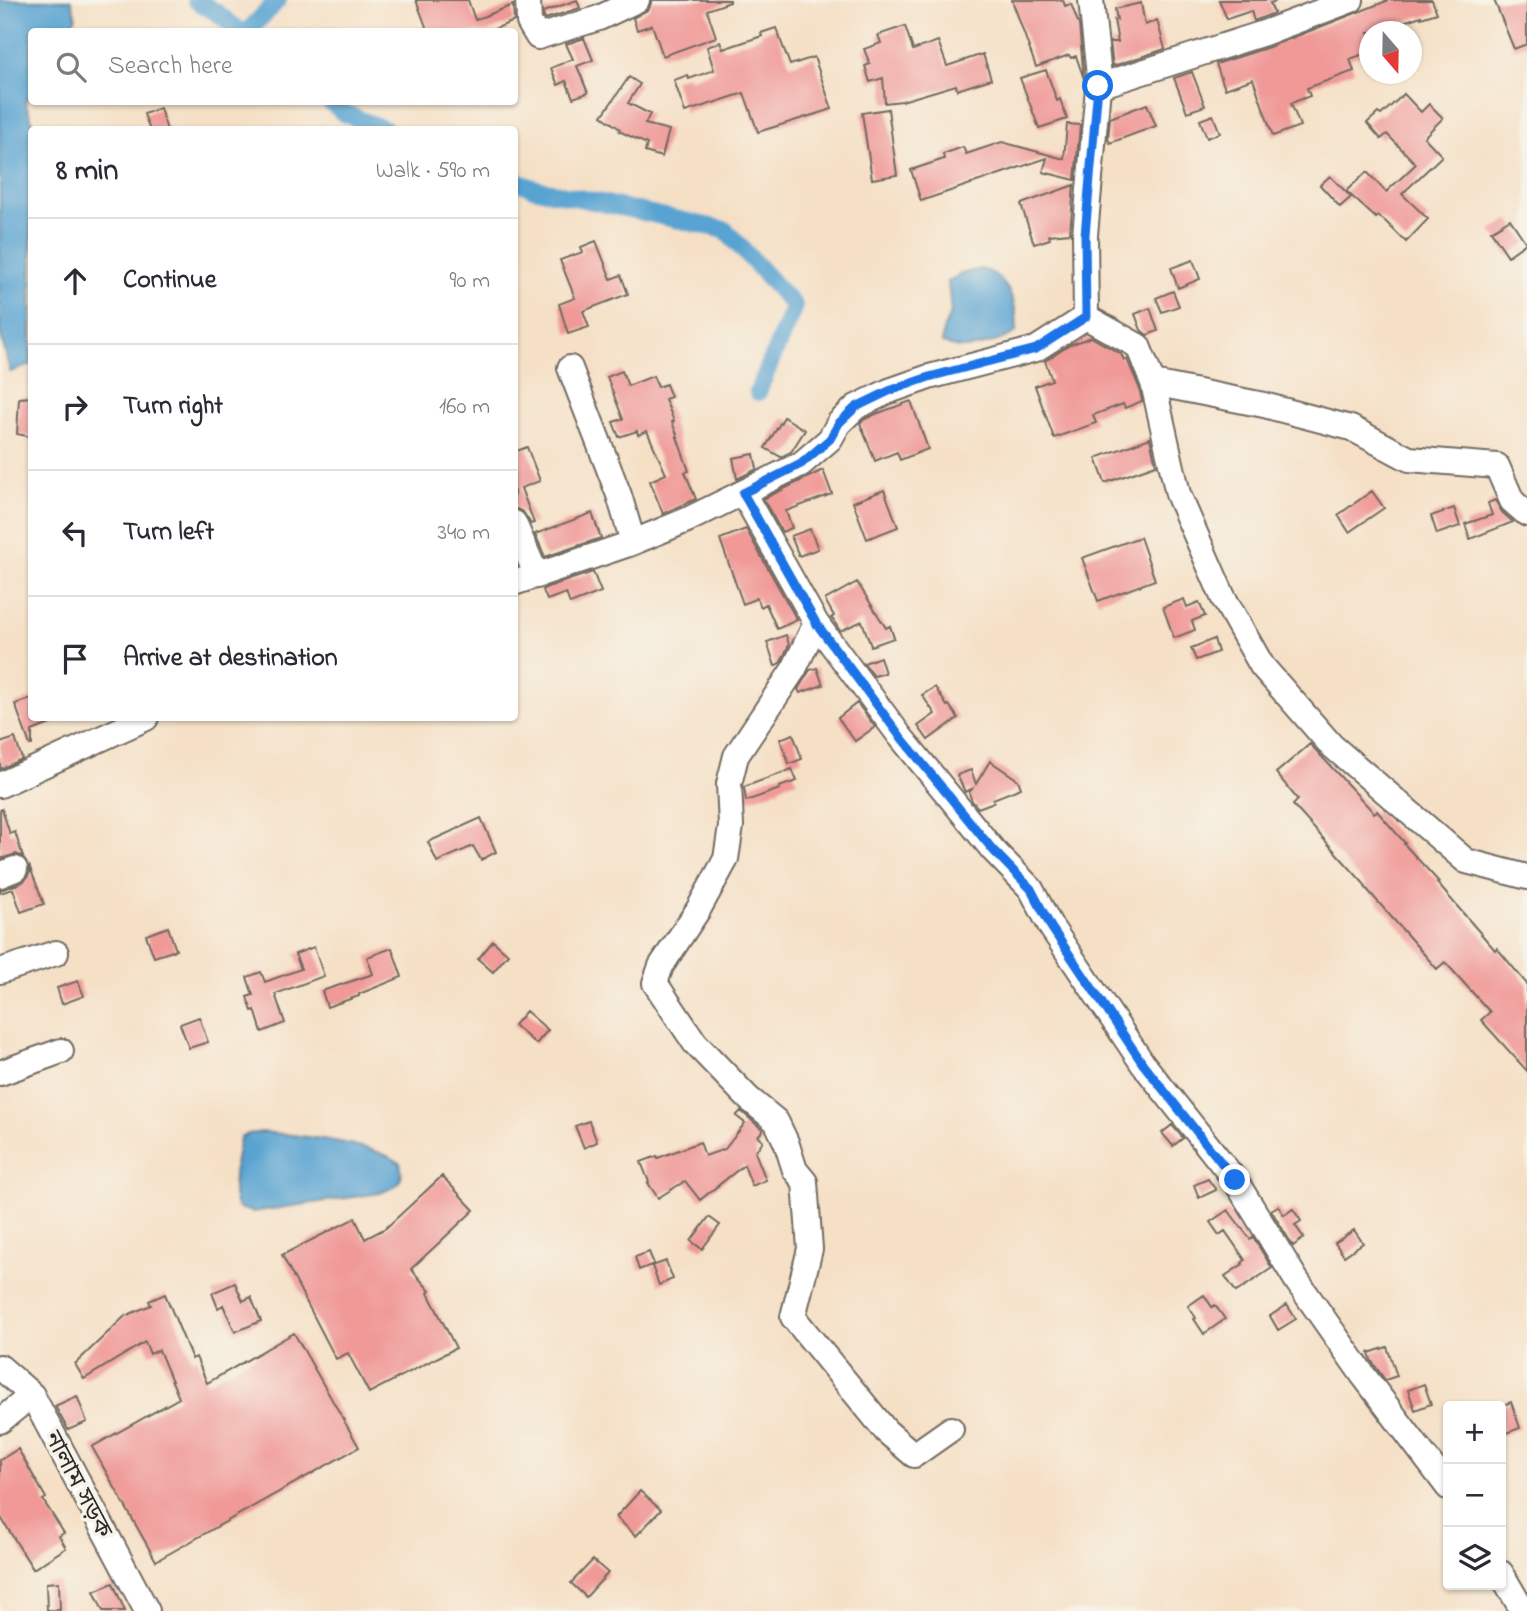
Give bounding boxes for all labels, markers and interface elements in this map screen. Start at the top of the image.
north arrow [1359,21,1422,84]
search box [28,28,518,105]
icon: search [52,48,90,86]
text: Search here [108,48,233,86]
route start [1082,70,1113,101]
text: 8 min [56,150,118,194]
text: Walk · 590 m [376,155,490,188]
icon: ahead [56,262,94,300]
text: Continue [123,262,216,300]
text: 90 m [450,265,490,298]
icon: right [56,388,94,426]
text: Turn right [123,388,223,426]
text: 160 m [439,391,490,424]
icon: left [56,514,94,552]
text: Turn left [123,514,214,552]
text: 340 m [437,517,490,550]
icon: arrive [56,640,94,678]
text: Arrive at destination [123,640,338,678]
route end [1219,1164,1250,1195]
map controls [1443,1401,1506,1590]
button: + [1443,1401,1506,1464]
street label: নালাম সড়ক [33,1424,120,1546]
button: − [1443,1464,1506,1527]
button: layers [1443,1527,1506,1590]

